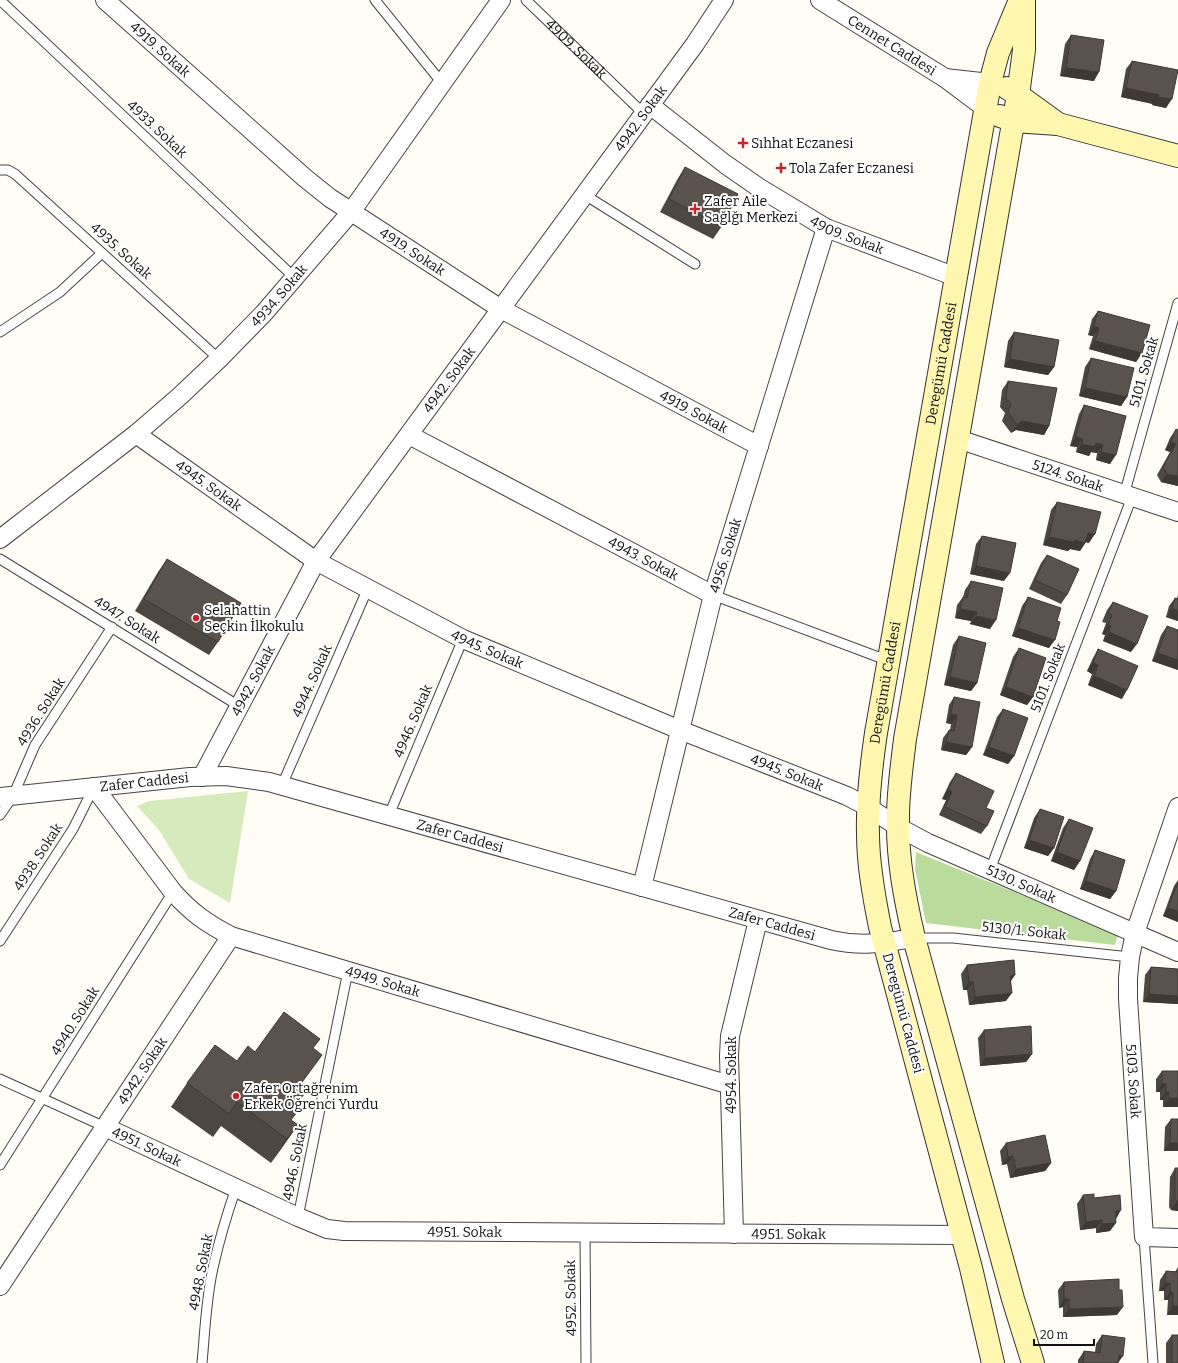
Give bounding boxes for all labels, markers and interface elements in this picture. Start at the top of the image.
street label: Cennet Caddesi [845,11,940,79]
street label: 4909. Sokak [542,15,610,82]
street label: 4919. Sokak [127,18,194,80]
street label: 4942. Sokak [611,82,670,155]
street label: 4933. Sokak [123,97,191,161]
place label: Sıhhat Eczanesi [751,135,854,152]
marker: Sıhhat Eczanesi [738,138,748,148]
place label: Tola Zafer Eczanesi [789,160,914,177]
marker: Tola Zafer Eczanesi [776,163,786,173]
place label: Zafer Aile Sağlğı Merkezi [704,193,798,226]
marker: Zafer Aile Sağlğı Merkezi [689,203,701,215]
street label: 4909. Sokak [807,212,886,257]
street label: 4935. Sokak [87,219,155,283]
street label: 4919. Sokak [376,224,448,279]
street label: 4934. Sokak [247,261,311,330]
street label: Deregümü Caddesi [922,301,960,426]
street label: 5101. Sokak [1126,335,1162,409]
street label: 4942. Sokak [419,343,479,416]
street label: 4919. Sokak [657,386,731,436]
street label: 4945. Sokak [172,456,245,514]
street label: 5124. Sokak [1030,456,1106,495]
street label: 4956. Sokak [706,516,745,595]
street label: 4943. Sokak [605,533,682,584]
street label: 4947. Sokak [91,593,164,647]
place label: Selahattin Seçkin İlkokulu [204,602,304,635]
marker: Selahattin Seçkin İlkokulu [191,613,201,623]
street label: Deregümü Caddesi [866,620,904,745]
street label: 4945. Sokak [448,626,526,672]
street label: 5101. Sokak [1027,641,1069,715]
street label: 4942. Sokak [227,642,278,719]
street label: 4944. Sokak [288,642,336,720]
street label: 4936. Sokak [13,675,69,749]
street label: 4946. Sokak [390,682,436,760]
street label: 4945. Sokak [748,750,826,794]
street label: Zafer Caddesi [99,769,190,795]
street label: Zafer Caddesi [415,815,505,856]
street label: 4938. Sokak [10,820,66,894]
street label: 5130. Sokak [984,861,1059,906]
street label: Zafer Caddesi [727,903,817,944]
street label: 5130/1. Sokak [981,918,1067,944]
street label: Deregümü Caddesi [879,951,927,1075]
street label: 4949. Sokak [343,962,422,1001]
street label: 4940. Sokak [47,983,103,1059]
street label: 4942. Sokak [114,1034,171,1108]
street label: 4954. Sokak [723,1036,740,1114]
street label: 5103. Sokak [1123,1043,1145,1119]
place label: Zafer Ortağrenim Erkek Öğrenci Yurdu [244,1080,379,1113]
marker: Zafer Ortağrenim Erkek Öğrenci Yurdu [231,1091,241,1101]
street label: 4946. Sokak [279,1122,311,1202]
street label: 4951. Sokak [109,1123,184,1170]
street label: 4951. Sokak [427,1223,502,1241]
street label: 4951. Sokak [751,1225,826,1243]
street label: 4948. Sokak [185,1232,217,1312]
street label: 4952. Sokak [562,1260,580,1336]
scale bar [1034,1321,1094,1347]
text: 20 m [1040,1328,1069,1342]

